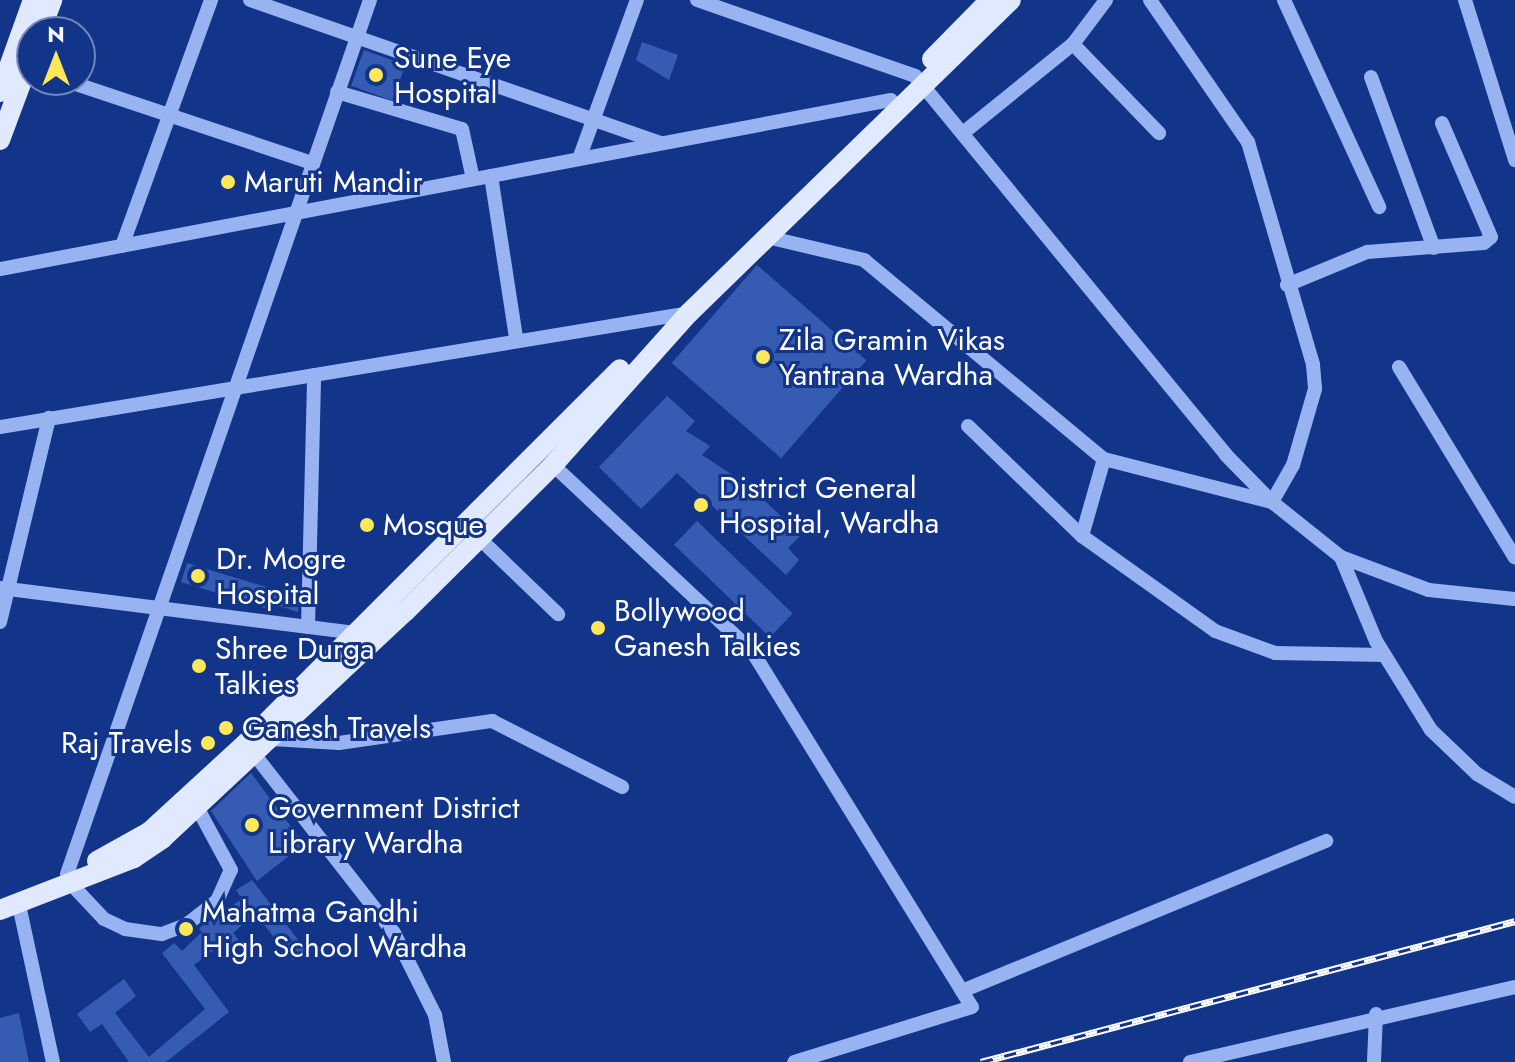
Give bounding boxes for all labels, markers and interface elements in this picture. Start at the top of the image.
north arrow [16,16,96,96]
text: N [47,18,65,50]
place label: Sune Eye Hospital [394,40,511,110]
marker: Sune Eye Hospital [365,64,387,86]
place label: Maruti Mandir [244,164,422,200]
marker: Maruti Mandir [219,173,237,191]
place label: Zila Gramin Vikas Yantrana Wardha [779,322,1005,392]
marker: Zila Gramin Vikas Yantrana Wardha [754,348,772,366]
place label: District General Hospital, Wardha [719,470,939,540]
marker: District General Hospital, Wardha [690,494,712,516]
place label: Mosque [383,507,484,543]
marker: Mosque [358,516,376,534]
place label: Dr. Mogre Hospital [216,541,346,612]
marker: Dr. Mogre Hospital [187,565,209,587]
place label: Bollywood Ganesh Talkies [614,593,801,664]
marker: Bollywood Ganesh Talkies [589,619,607,637]
place label: Shree Durga Talkies [215,631,374,702]
marker: Shree Durga Talkies [190,657,208,675]
place label: Ganesh Travels [242,710,431,746]
marker: Ganesh Travels [217,719,235,737]
place label: Raj Travels [61,725,192,761]
marker: Raj Travels [199,734,217,752]
place label: Government District Library Wardha [268,790,519,860]
marker: Government District Library Wardha [243,816,261,834]
place label: Mahatma Gandhi High School Wardha [202,894,467,964]
marker: Mahatma Gandhi High School Wardha [177,920,195,938]

